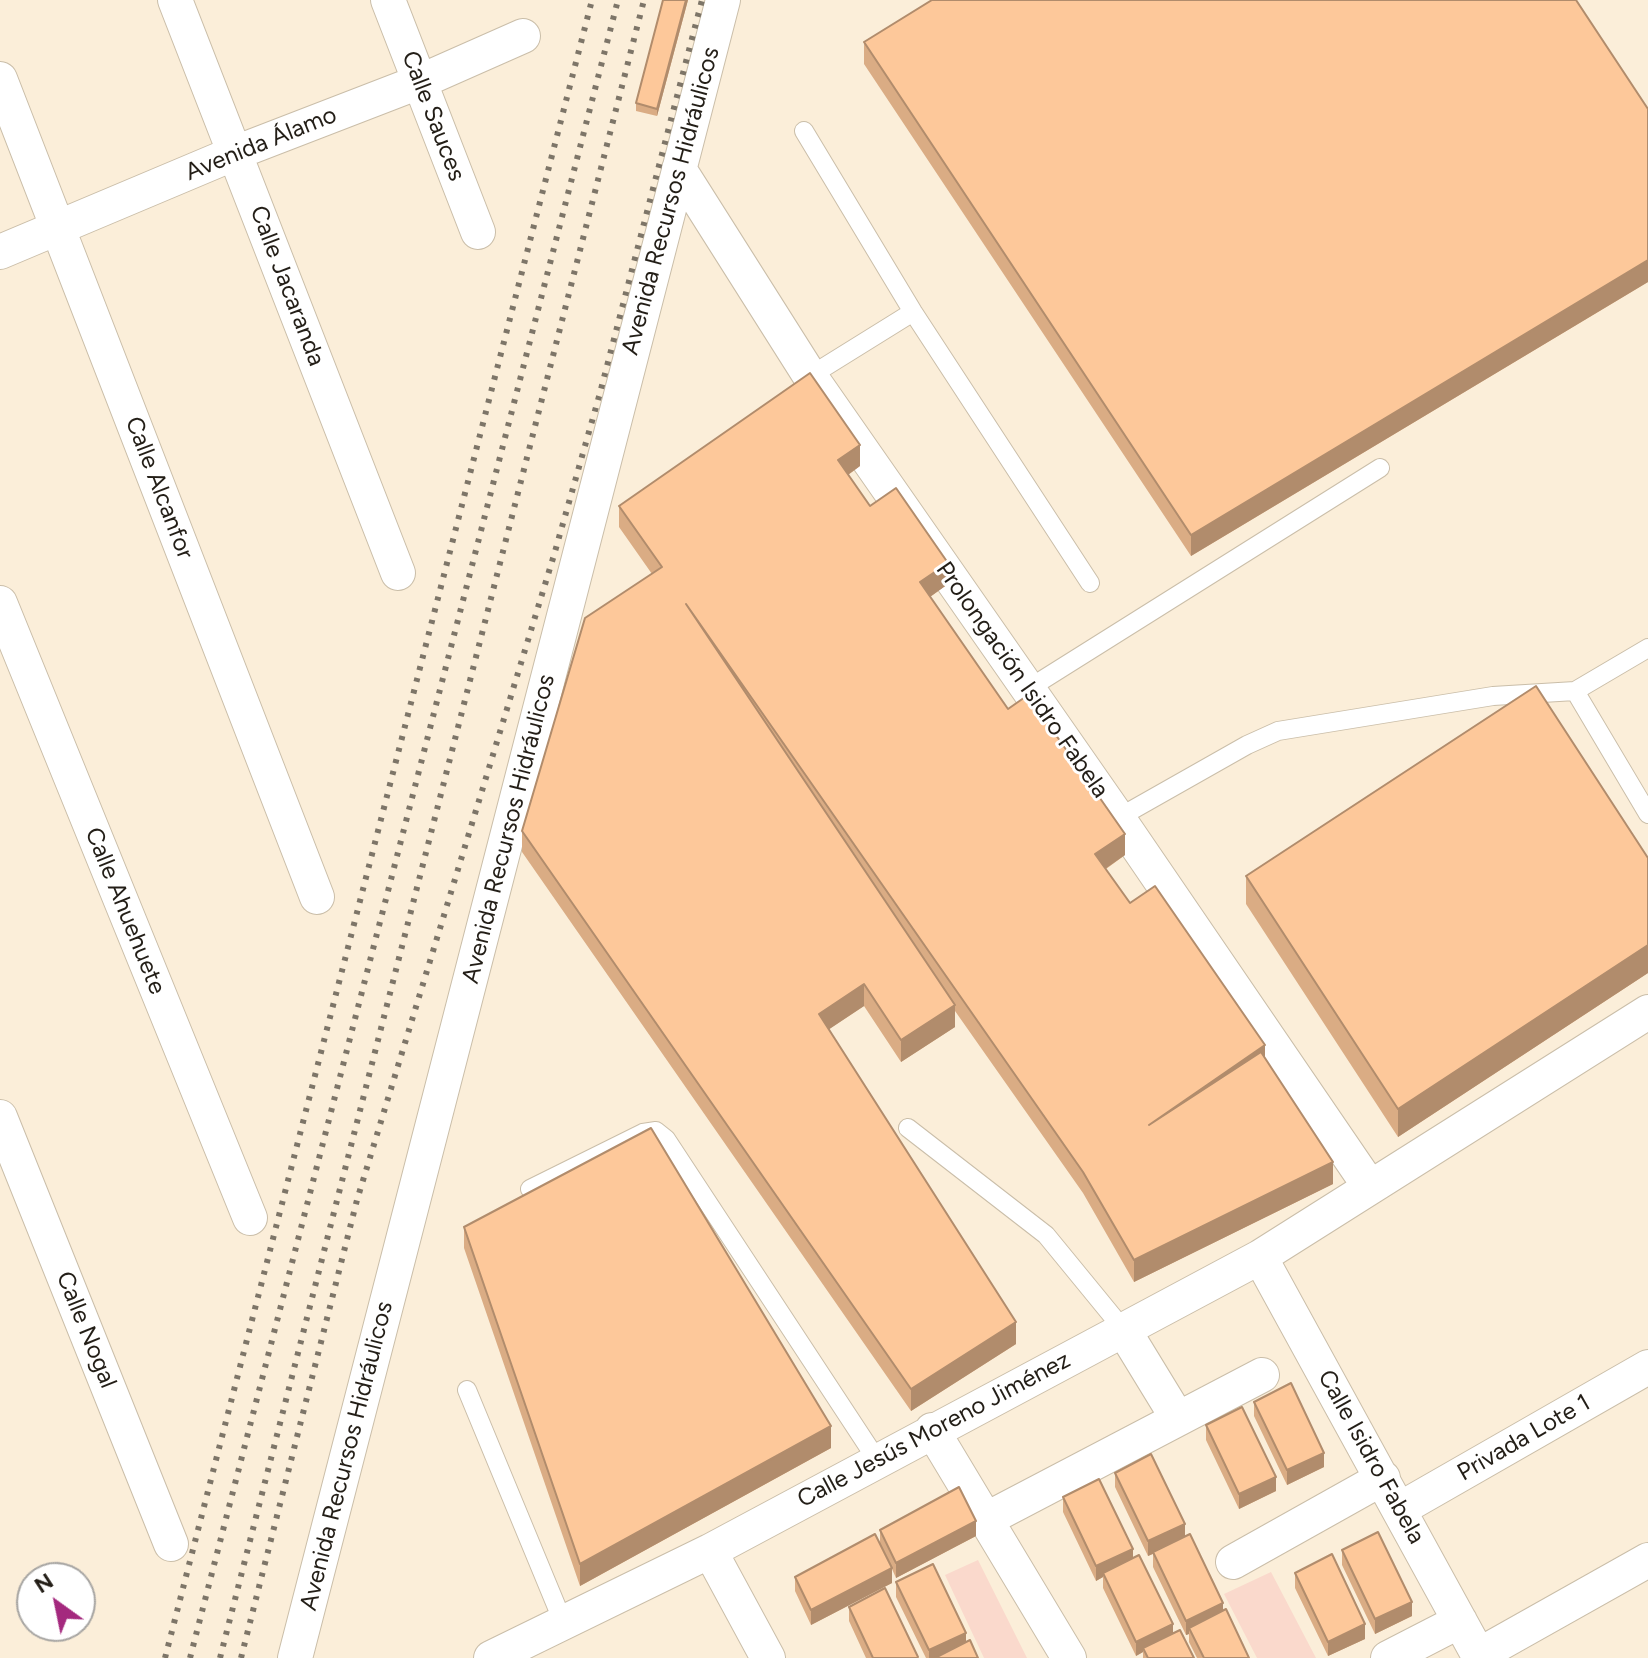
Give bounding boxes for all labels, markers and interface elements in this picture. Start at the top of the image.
street label: Avenida Recursos Hidráulicos [616,44,726,358]
street label: Calle Sauces [395,47,471,185]
street label: Avenida Álamo [181,101,341,187]
street label: Calle Jacaranda [243,202,331,370]
street label: Calle Alcanfor [119,413,199,563]
street label: Prolongación Isidro Fabela [929,556,1115,804]
street label: Avenida Recursos Hidráulicos [457,671,561,987]
street label: Calle Ahuehuete [78,823,172,999]
street label: Calle Nogal [50,1267,122,1393]
street label: Avenida Recursos Hidráulicos [295,1298,399,1614]
street label: Calle Jesús Moreno Jiménez [793,1346,1075,1514]
street label: Calle Isidro Fabela [1311,1365,1431,1549]
street label: Privada Lote 1 [1452,1388,1596,1488]
north arrow [16,1562,96,1642]
text: N [29,1567,58,1599]

